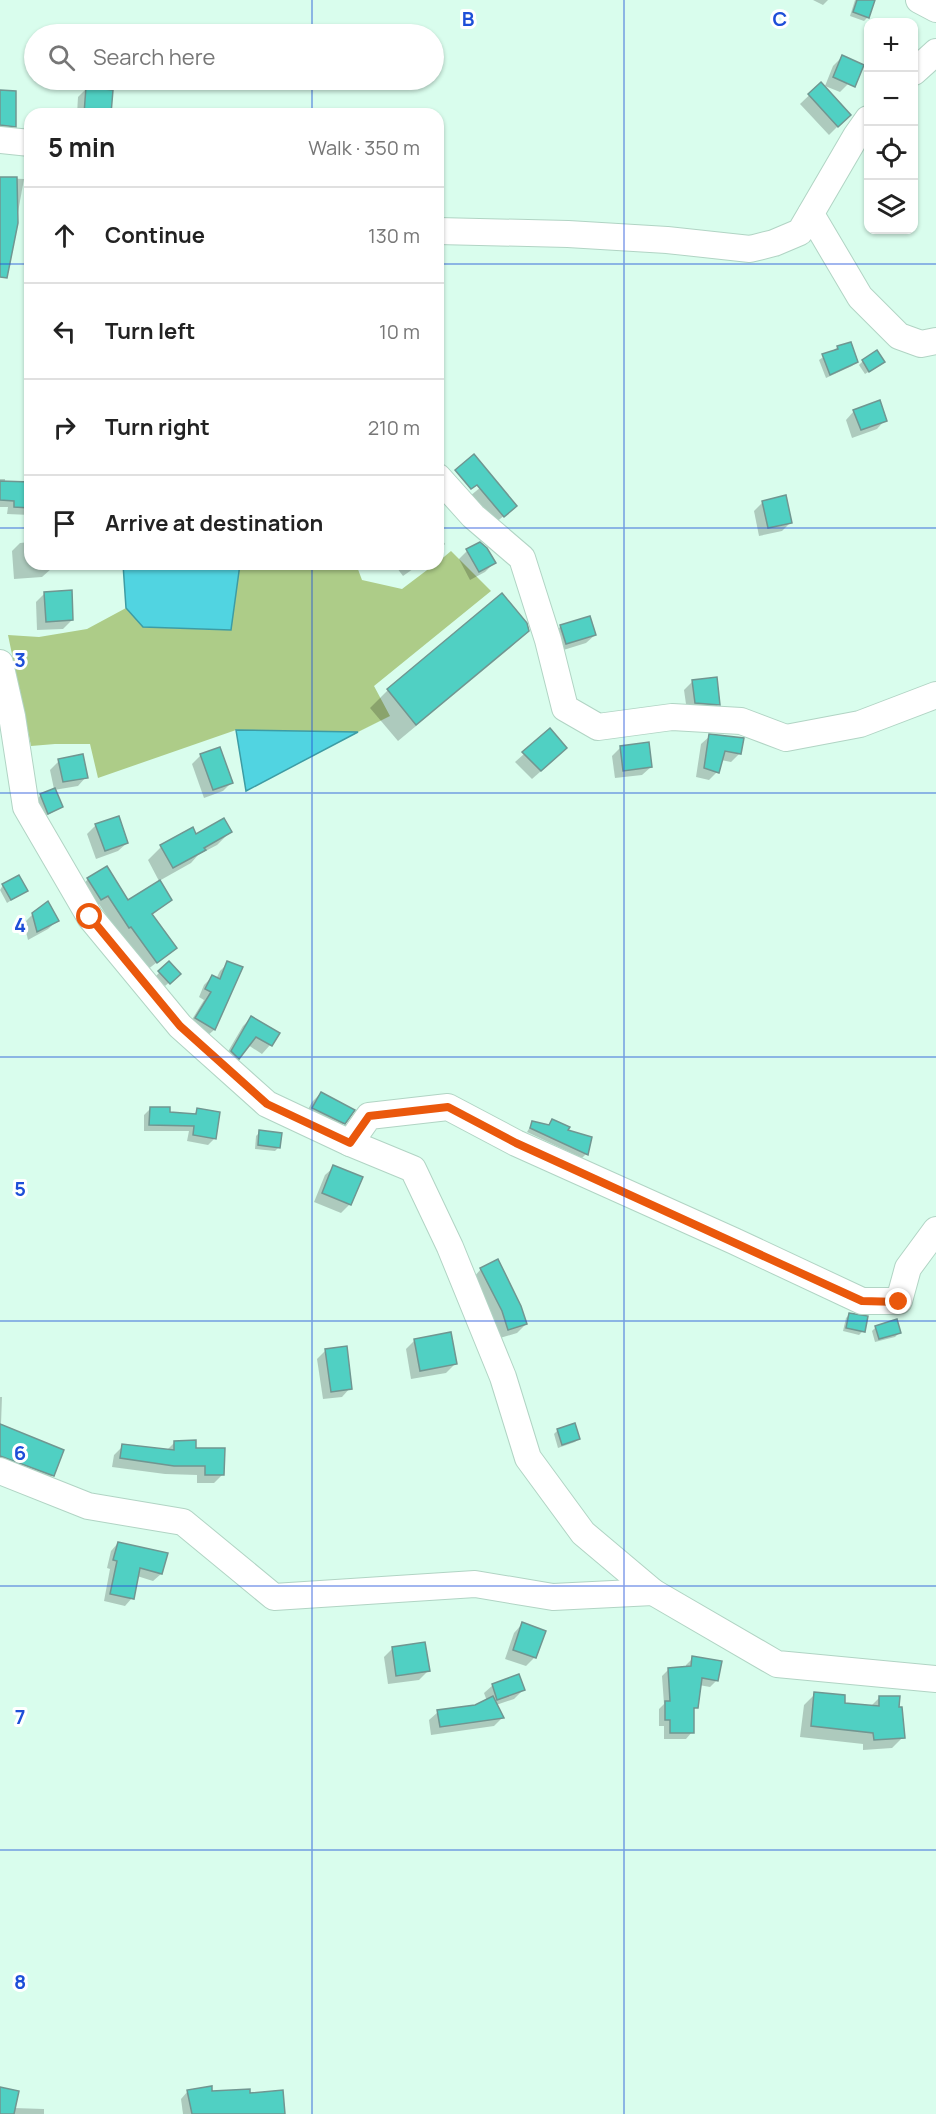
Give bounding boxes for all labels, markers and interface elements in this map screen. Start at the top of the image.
text: B [462,5,475,32]
text: C [773,5,787,32]
map controls [864,18,918,234]
button: + [864,18,918,72]
search box [24,24,444,90]
icon: search [45,41,78,74]
text: Search here [93,42,215,72]
button: − [864,72,918,126]
button: locate [864,126,918,180]
text: 5 min [48,129,115,165]
text: Walk · 350 m [308,134,420,161]
button: layers [864,180,918,234]
icon: ahead [48,219,81,252]
text: Continue [105,220,205,250]
text: 130 m [368,222,420,249]
icon: left [48,315,81,348]
text: Turn left [105,316,195,346]
text: 10 m [379,318,420,345]
icon: right [48,411,81,444]
text: Turn right [105,412,210,442]
text: 210 m [368,414,420,441]
icon: arrive [48,507,81,540]
text: Arrive at destination [105,508,323,538]
text: 3 [14,646,26,673]
route start [76,903,102,929]
text: 4 [14,911,26,938]
text: 5 [14,1175,26,1202]
route end [885,1288,911,1314]
text: 6 [14,1439,26,1466]
text: 7 [15,1703,25,1730]
text: 8 [14,1968,26,1995]

